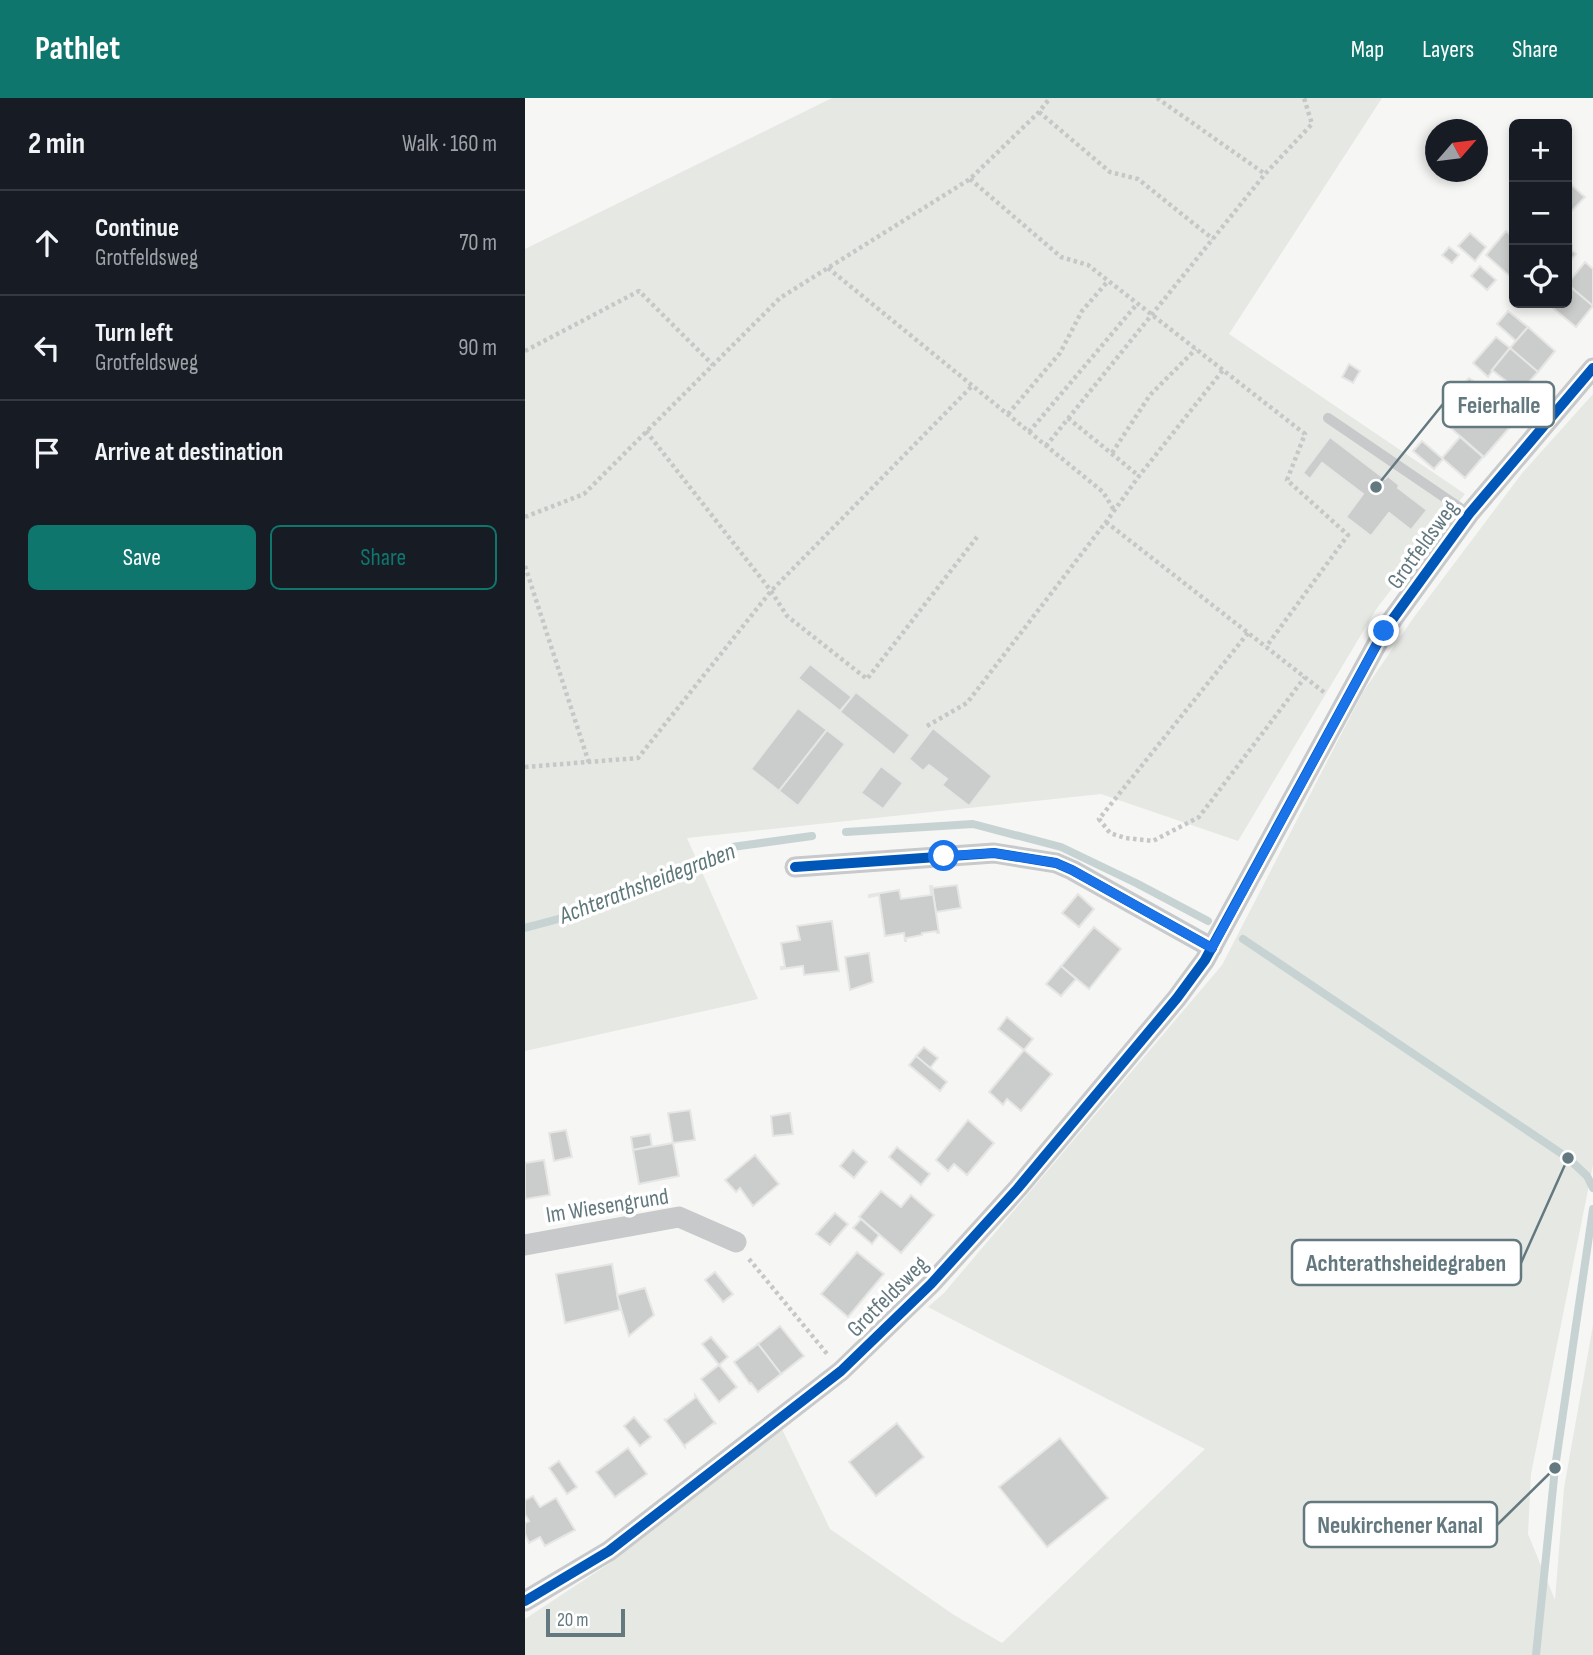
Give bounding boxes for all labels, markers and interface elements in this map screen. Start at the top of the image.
text: Pathlet [35,29,120,69]
text: Map [1351,35,1384,64]
text: Layers [1422,35,1474,64]
text: Share [1512,35,1558,64]
north arrow [1425,119,1488,182]
map controls [1509,119,1572,308]
button: + [1509,119,1572,182]
text: 2 min [28,126,85,162]
text: Walk · 160 m [402,130,497,158]
button: − [1509,182,1572,245]
text: Continue [95,213,179,244]
icon: ahead [28,224,66,262]
text: 70 m [459,229,497,257]
text: Grotfeldsweg [95,244,198,272]
button: locate [1509,245,1572,308]
text: Turn left [95,318,173,349]
icon: left [28,329,66,367]
text: 90 m [458,334,497,362]
text: Grotfeldsweg [95,349,198,377]
callout: Feierhalle [1443,382,1554,427]
text: Feierhalle [1458,391,1540,420]
icon: arrive [28,434,66,472]
text: Arrive at destination [95,437,283,468]
street label: Grotfeldsweg [1381,495,1464,595]
button: Save [28,525,256,590]
button: Share [270,525,497,590]
route end [1368,615,1399,646]
water label: Achterathsheidegraben [554,837,739,931]
route start [928,840,959,871]
street label: Im Wiesengrund [544,1182,670,1229]
callout: Achterathsheidegraben [1292,1240,1521,1285]
text: Achterathsheidegraben [1305,1249,1506,1278]
street label: Grotfeldsweg [841,1250,934,1343]
callout: Neukirchener Kanal [1304,1502,1497,1547]
text: Neukirchener Kanal [1317,1511,1483,1540]
scale bar [546,1606,625,1638]
text: 20 m [557,1609,589,1632]

